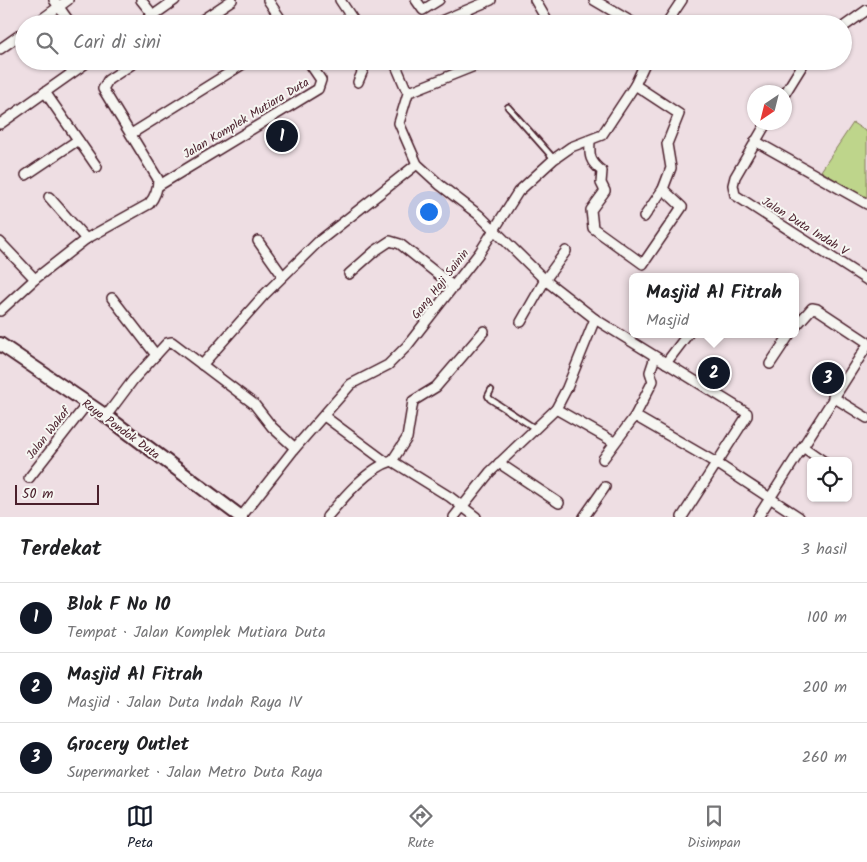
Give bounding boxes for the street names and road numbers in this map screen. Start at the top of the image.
street label: Jalan Komplek Mutiara Duta [180,73,313,164]
street label: Jalan Duta Indah V [758,192,853,262]
street label: Gang Haji Sainin [407,245,474,324]
street label: Raya Pondok Duta [78,394,164,465]
street label: Jalan Wakaf [22,402,76,464]

